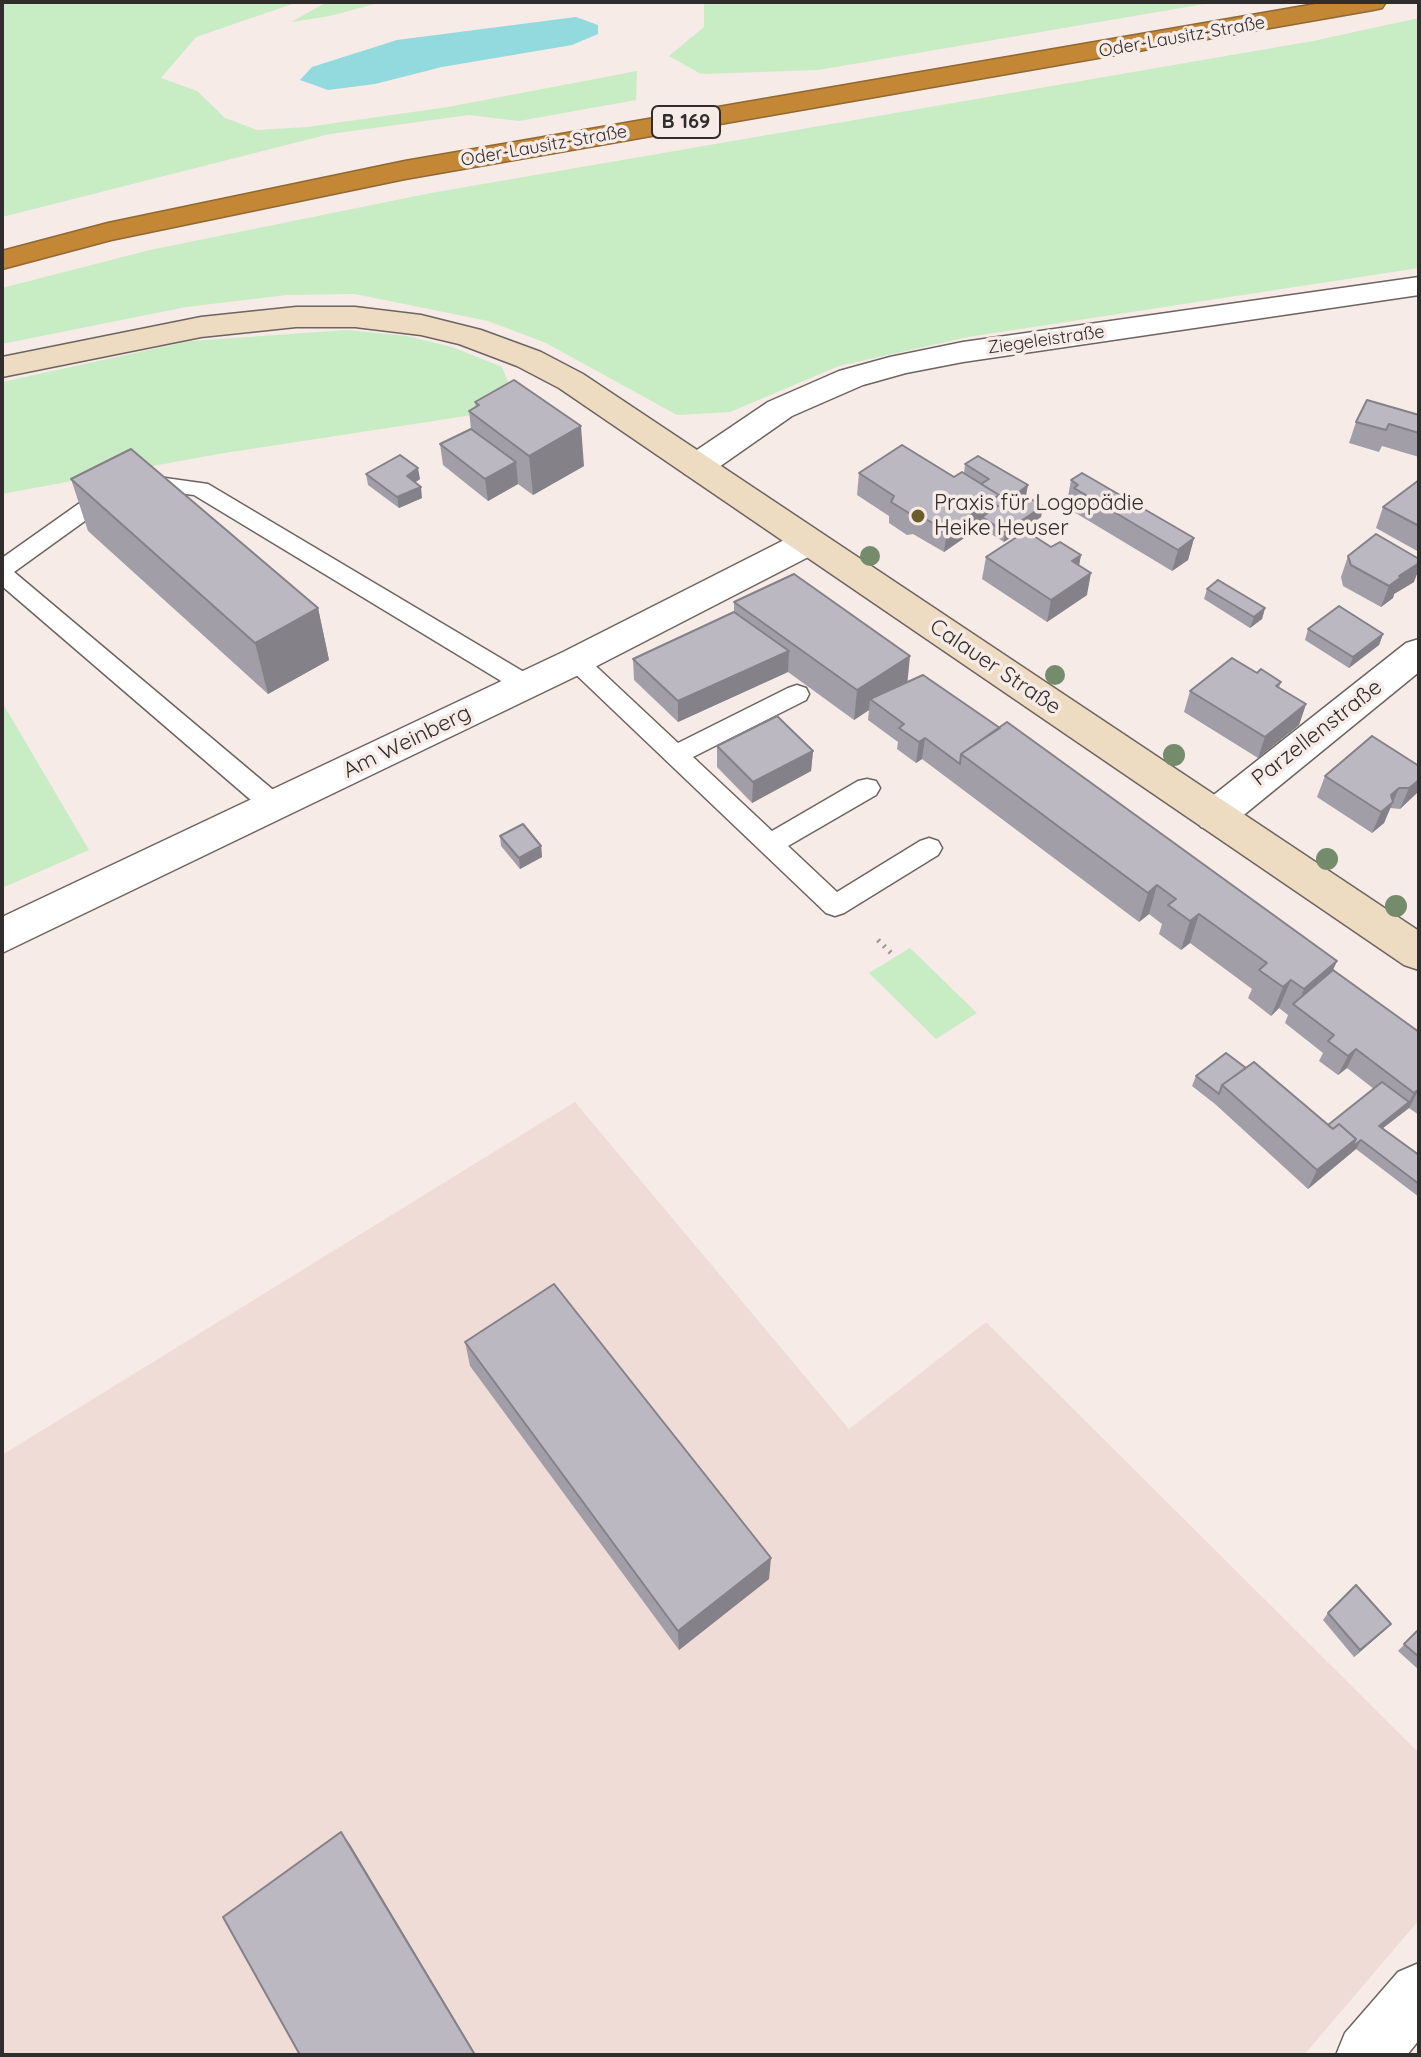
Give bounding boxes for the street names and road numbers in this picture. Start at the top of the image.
street label: Oder-Lausitz-Straße [1097,12,1267,62]
road number: B 169 [652,106,720,138]
street label: Oder-Lausitz-Straße [459,121,629,171]
street label: Ziegeleistraße [986,321,1106,359]
street label: Calauer Straße [924,613,1066,721]
street label: Parzellenstraße [1247,674,1387,792]
street label: Am Weinberg [339,700,475,784]

